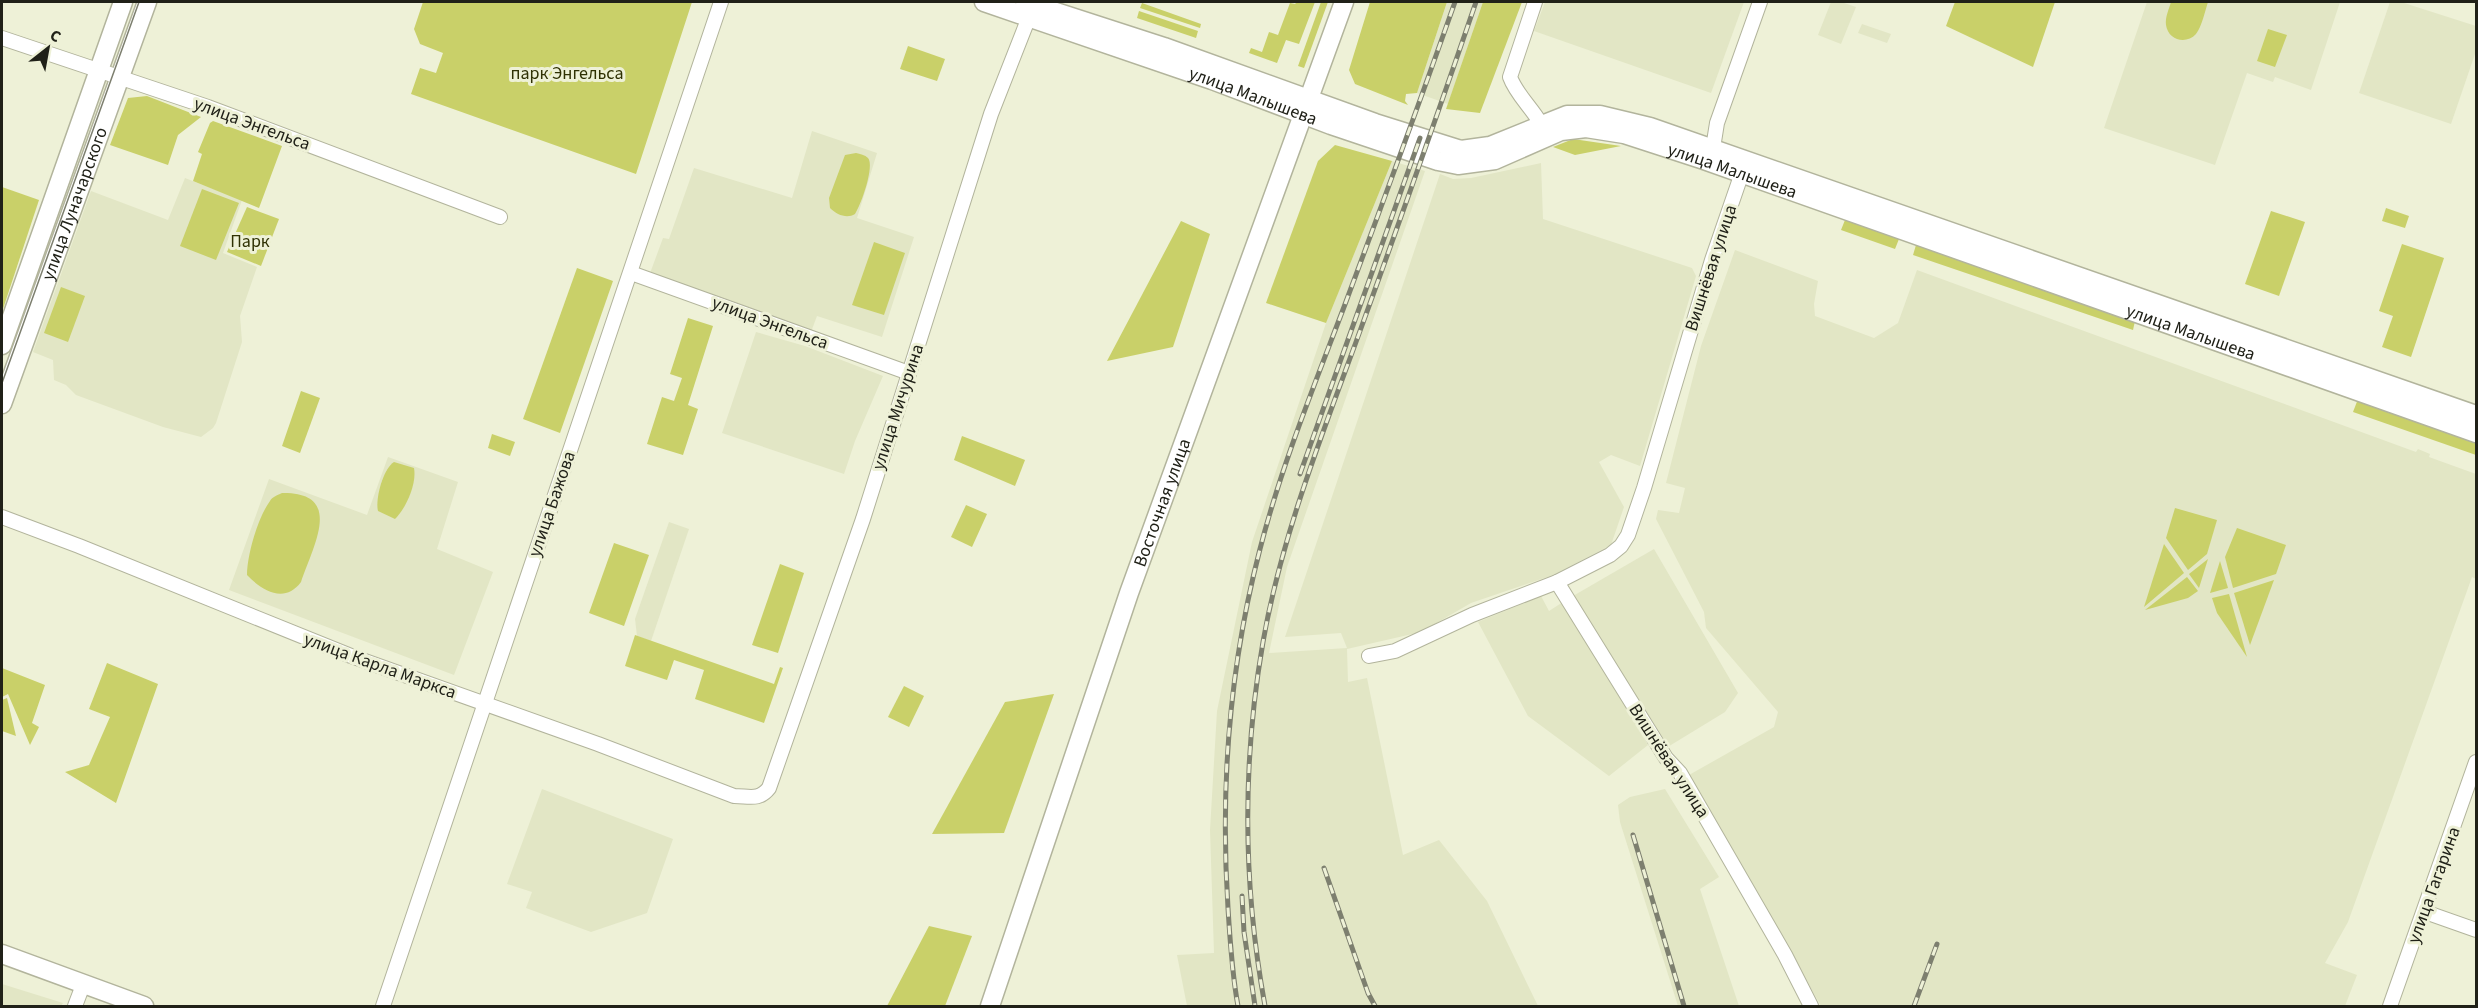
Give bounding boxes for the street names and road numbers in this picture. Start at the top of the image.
street label: улица Малышева [1186,61,1321,131]
street label: улица Энгельса [190,91,314,157]
street label: улица Луначарского [35,124,113,284]
street label: улица Малышева [1665,137,1801,204]
street label: Вишнёвая улица [1679,202,1743,334]
street label: улица Энгельса [708,290,832,356]
street label: улица Малышева [2123,298,2259,366]
street label: улица Мичурина [866,341,930,473]
street label: Восточная улица [1127,435,1197,570]
street label: улица Бажова [522,448,582,560]
street label: улица Карла Маркса [300,627,460,705]
street label: Вишнёвая улица [1623,699,1715,823]
street label: улица Гагарина [2401,823,2467,947]

